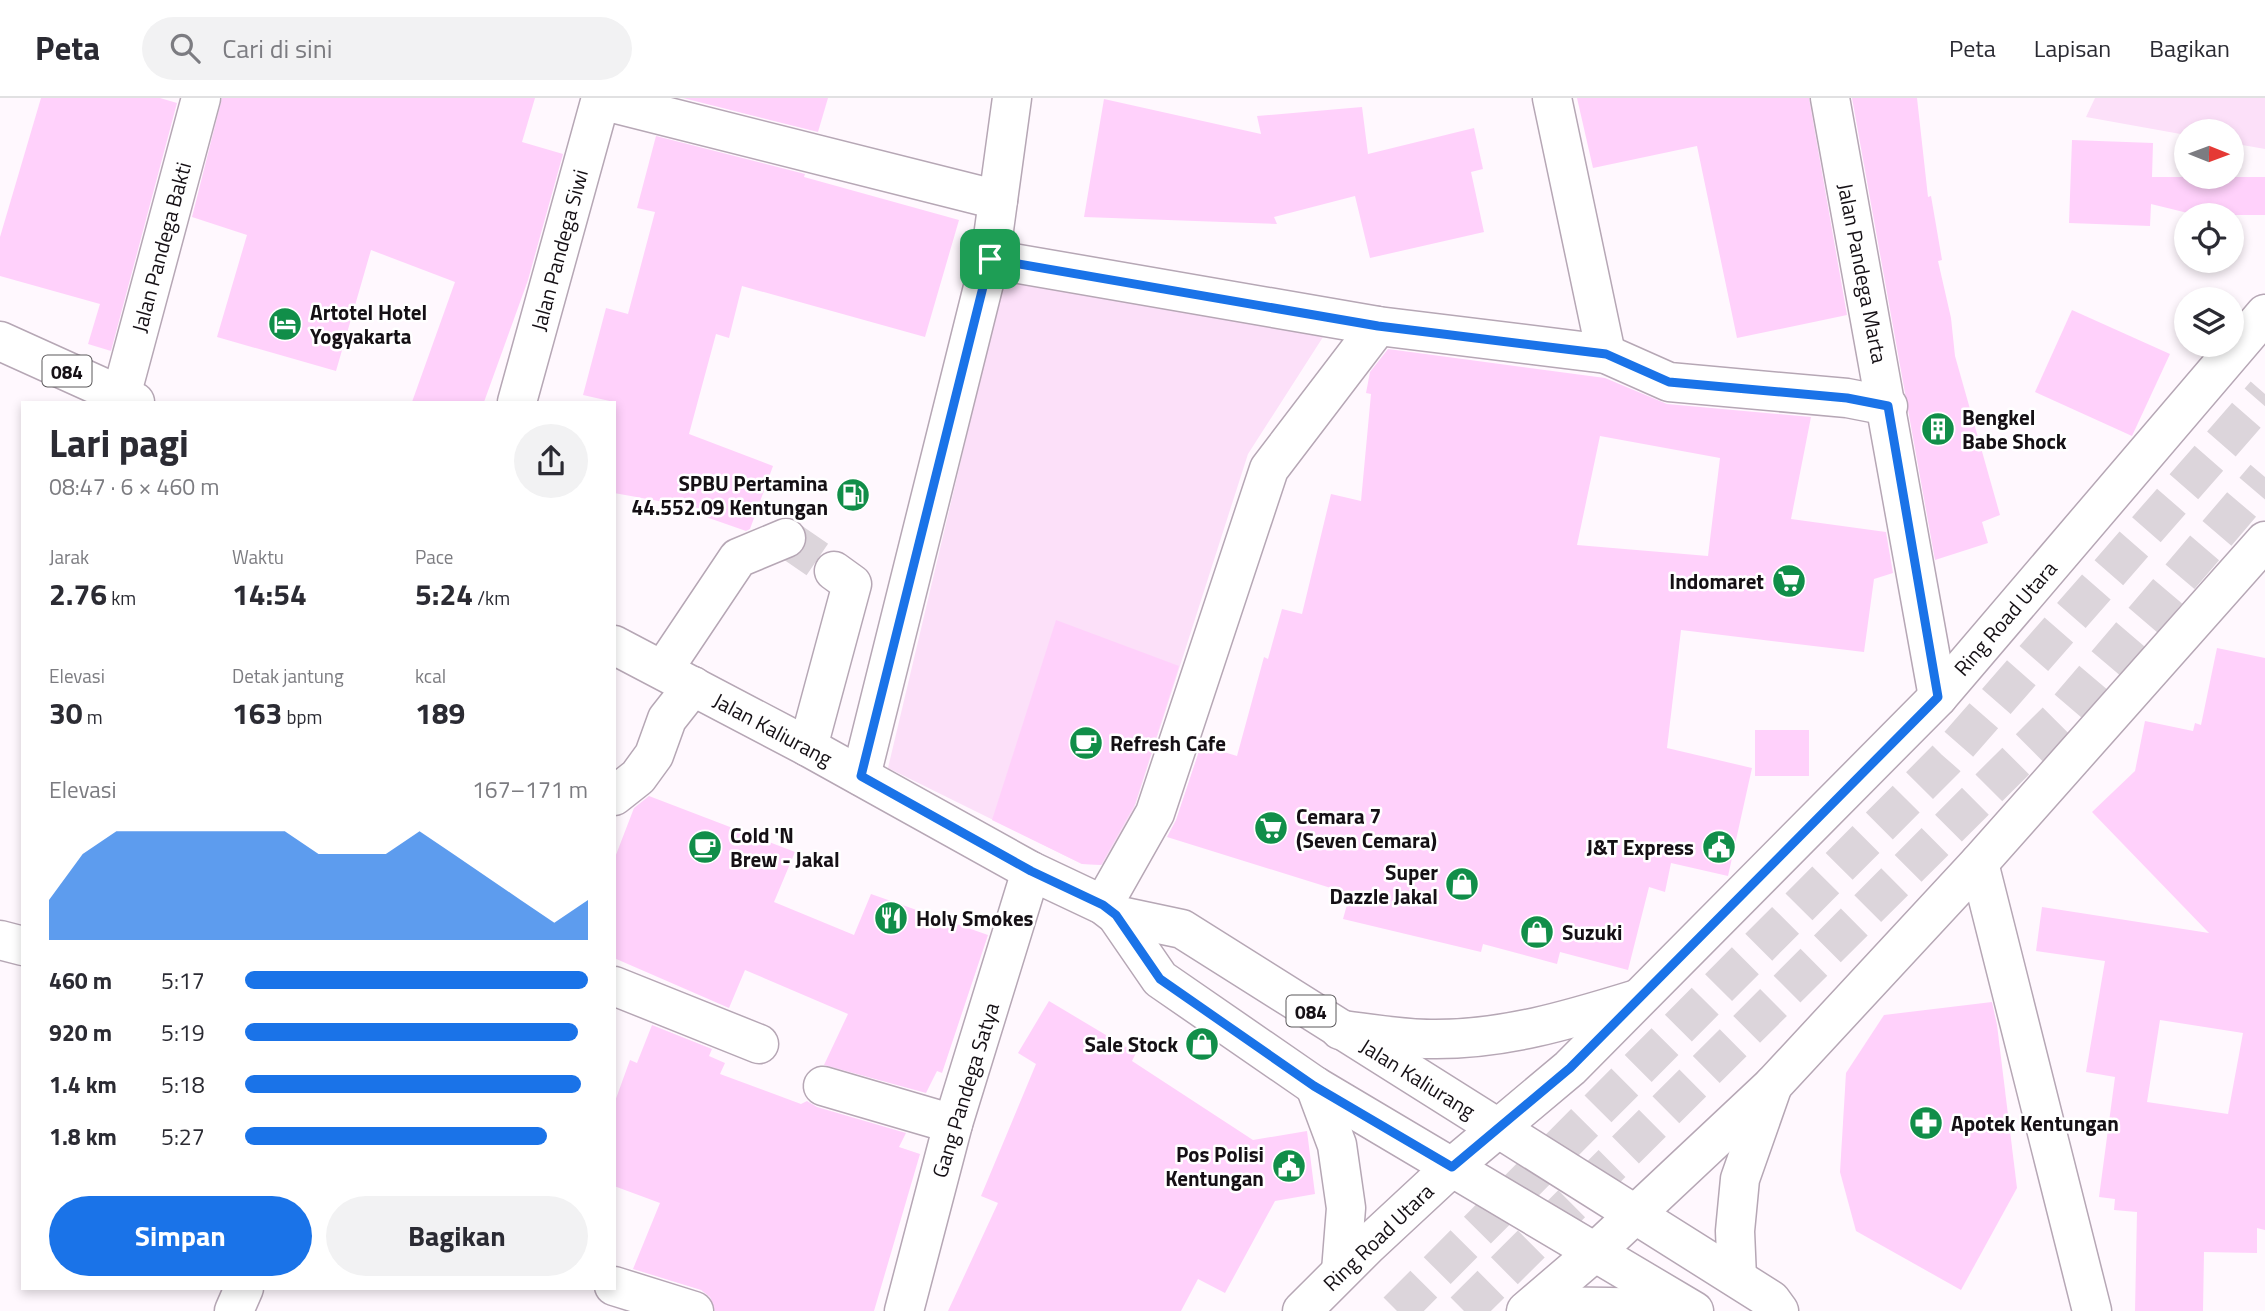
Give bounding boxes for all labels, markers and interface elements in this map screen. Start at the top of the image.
search box [142,17,632,80]
text: Peta [35,23,100,73]
icon: search [166,29,204,67]
text: Cari di sini [222,29,332,68]
text: Peta [1949,30,1996,66]
text: Lapisan [2034,30,2111,66]
text: Bagikan [2149,30,2230,66]
north arrow [2174,119,2244,189]
map controls [2174,119,2244,357]
street label: Jalan Pandega Bakti [123,158,199,336]
street label: Jalan Pandega Siwi [522,166,596,334]
street label: Jalan Pandega Marta [1830,180,1896,366]
button: locate [2174,203,2244,273]
pin [960,229,1020,289]
icon: arrive [971,240,1009,278]
button: layers [2174,287,2244,357]
place label: Artotel Hotel Yogyakarta [310,296,427,352]
hotel icon: Artotel Hotel Yogyakarta [266,305,304,343]
road number: 084 [42,356,92,386]
place label: Bengkel Babe Shock [1962,401,2067,457]
building icon: Bengkel Babe Shock [1919,410,1957,448]
text: Lari pagi [49,414,189,472]
button: share [514,424,588,498]
place label: SPBU Pertamina 44.552.09 Kentungan [631,467,828,523]
text: 08:47 · 6 × 460 m [49,469,219,504]
fuel station icon: SPBU Pertamina 44.552.09 Kentungan [834,476,872,514]
text: Jarak [49,542,89,571]
text: Waktu [232,542,284,571]
text: Pace [415,542,453,571]
street label: Ring Road Utara [1946,553,2064,683]
supermarket icon: Indomaret [1770,562,1808,600]
place label: Indomaret [1669,565,1764,597]
text: 2.76 [49,571,107,617]
text: 14:54 [232,571,307,617]
text: 5:24 [415,571,473,617]
text: km [107,583,136,612]
text: /km [473,583,510,612]
text: Elevasi [49,661,105,690]
text: Detak jantung [232,661,344,690]
text: kcal [415,661,446,690]
street label: Jalan Kaliurang [708,684,838,774]
text: 30 [49,690,83,736]
text: 163 [232,690,282,736]
text: 189 [415,690,465,736]
text: m [83,702,103,731]
text: bpm [282,702,322,731]
cafe icon: Refresh Cafe [1067,724,1105,762]
place label: Refresh Cafe [1110,727,1226,759]
text: Elevasi [49,772,117,807]
text: 167–171 m [472,772,588,807]
place label: Cemara 7 (Seven Cemara) [1296,800,1437,856]
supermarket icon: Cemara 7 (Seven Cemara) [1252,809,1290,847]
place label: Cold 'N Brew - Jakal [730,819,840,875]
cafe icon: Cold 'N Brew - Jakal [686,828,724,866]
public building icon: J&T Express [1700,828,1738,866]
place label: J&T Express [1587,831,1694,863]
place label: Super Dazzle Jakal [1330,856,1438,912]
shop icon: Super Dazzle Jakal [1443,865,1481,903]
restaurant icon: Holy Smokes [872,899,910,937]
place label: Holy Smokes [916,902,1034,934]
shop icon: Suzuki [1518,913,1556,951]
place label: Suzuki [1562,916,1622,948]
text: 460 m [49,963,112,998]
text: 5:17 [161,963,205,998]
road number: 084 [1286,995,1336,1026]
street label: Gang Pandega Satya [923,998,1007,1182]
text: 920 m [49,1015,112,1050]
text: 5:19 [161,1015,205,1050]
shop icon: Sale Stock [1183,1025,1221,1063]
place label: Sale Stock [1085,1028,1178,1060]
street label: Jalan Kaliurang [1354,1030,1482,1126]
text: 1.4 km [49,1067,117,1102]
text: 5:18 [161,1067,205,1102]
pharmacy icon: Apotek Kentungan [1907,1104,1945,1142]
place label: Apotek Kentungan [1951,1107,2119,1139]
text: 1.8 km [49,1119,117,1154]
text: 5:27 [161,1119,205,1154]
place label: Pos Polisi Kentungan [1165,1138,1264,1194]
public building icon: Pos Polisi Kentungan [1270,1147,1308,1185]
street label: Ring Road Utara [1315,1175,1441,1298]
button: Simpan [49,1196,312,1276]
button: Bagikan [326,1196,588,1276]

